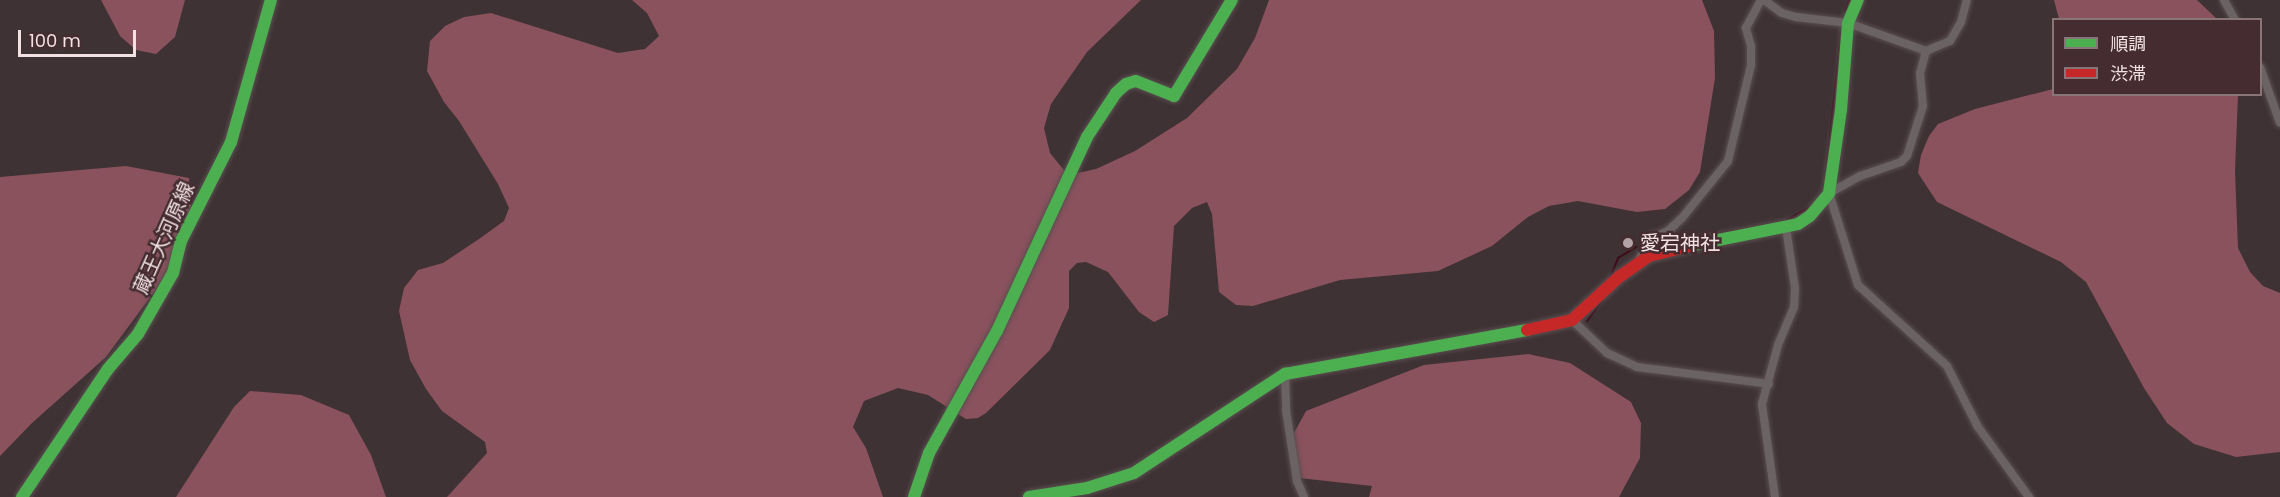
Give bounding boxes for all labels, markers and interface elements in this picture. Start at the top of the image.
scale bar [21,18,140,56]
legend [2052,18,2262,96]
text: 100 m [29,28,81,53]
text: 順調 [2110,31,2146,56]
text: 渋滞 [2110,61,2146,86]
street label: 蔵王大河原線 [129,178,199,298]
place label: 愛宕神社 [1640,231,1720,255]
marker: 愛宕神社 [1621,236,1635,250]

